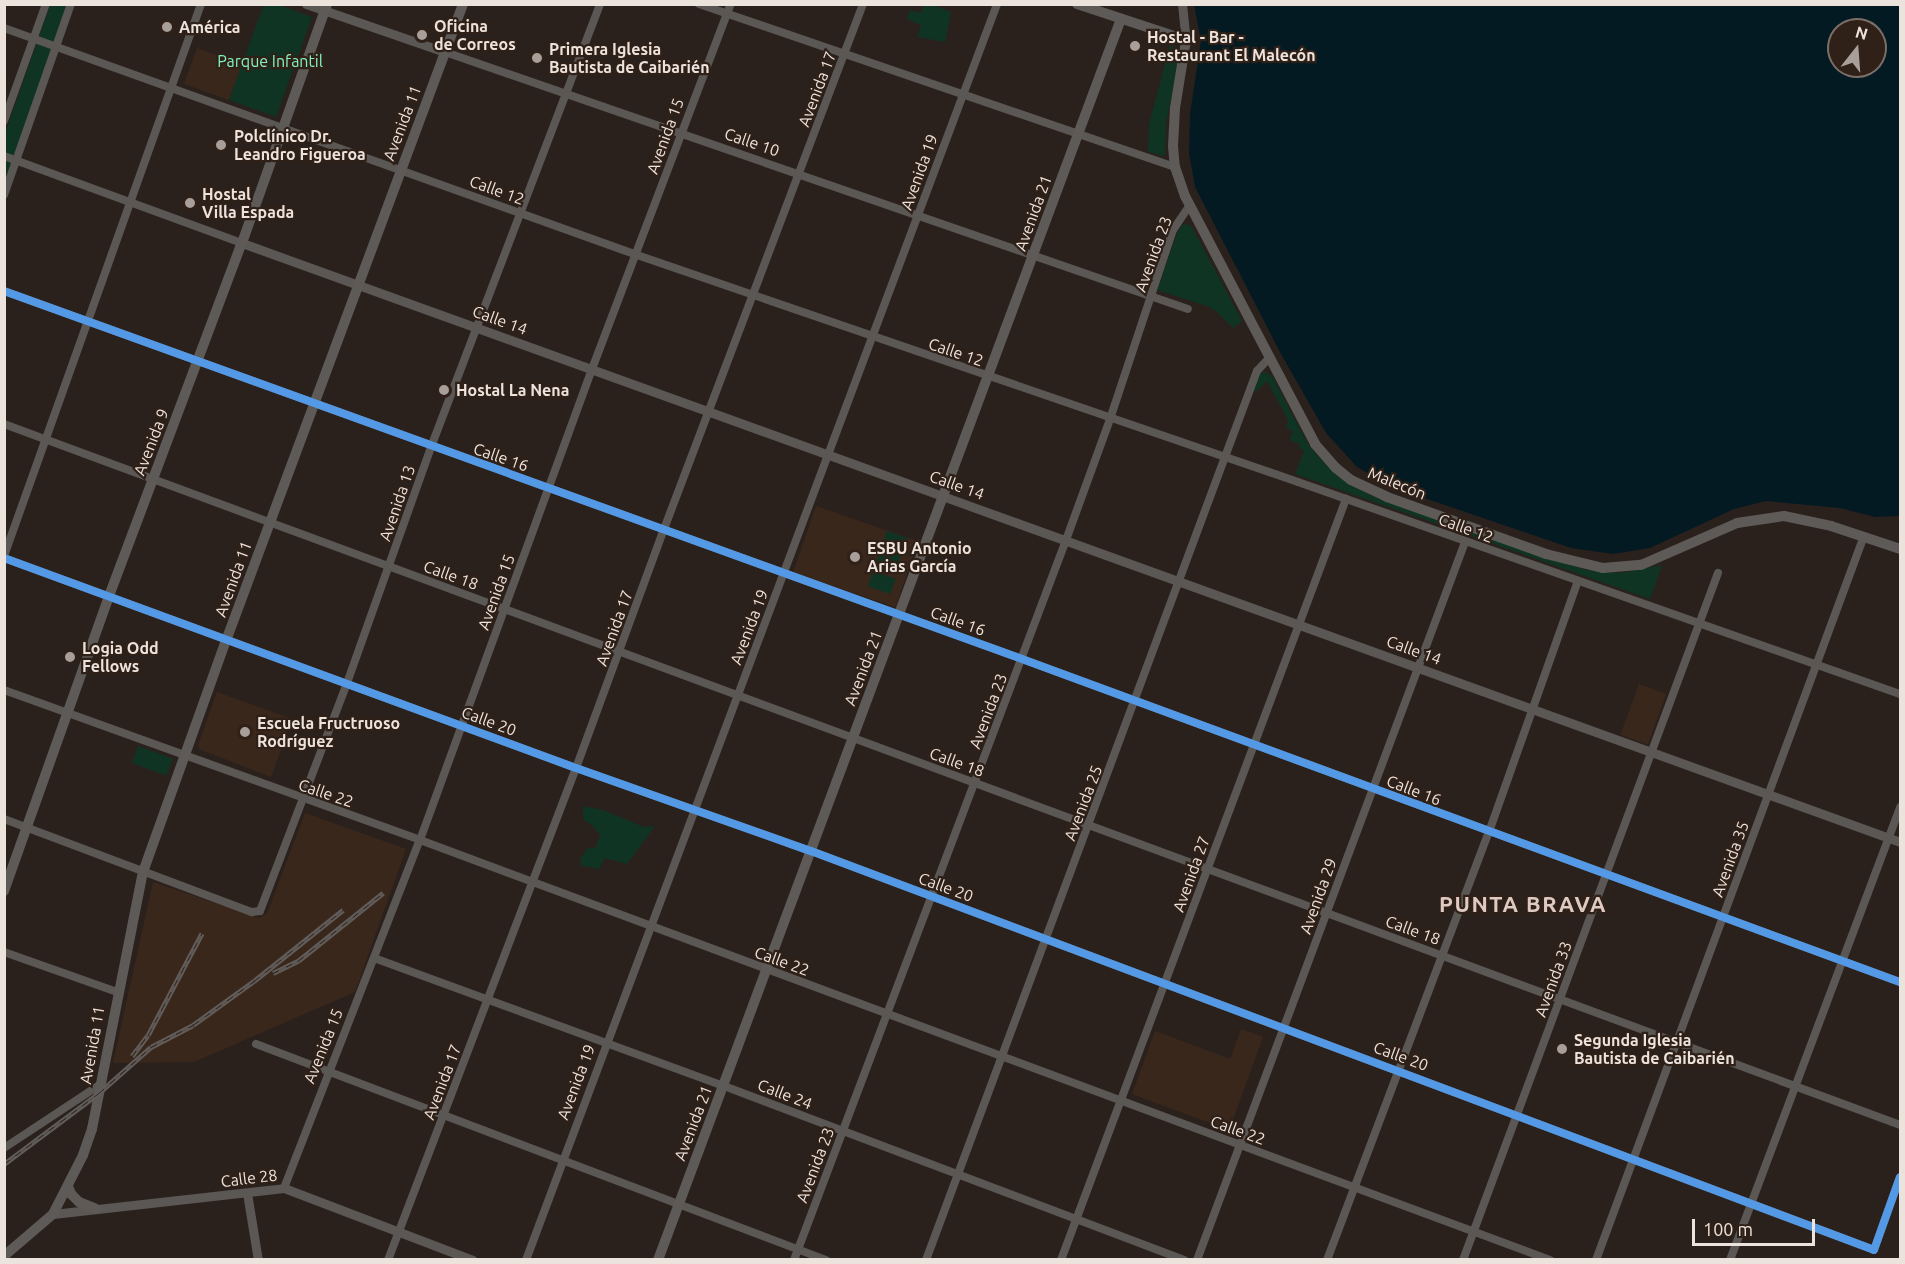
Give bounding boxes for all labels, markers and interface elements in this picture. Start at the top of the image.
place label: Oficina de Correos [434,16,516,54]
place label: América [179,17,241,37]
north arrow [1827,18,1887,78]
marker: América [160,20,174,34]
text: N [1853,22,1870,43]
place label: Hostal - Bar - Restaurant El Malecón [1147,27,1316,65]
marker: Oficina de Correos [415,28,429,42]
place label: Primera Iglesia Bautista de Caibarién [549,39,710,77]
marker: Hostal - Bar - Restaurant El Malecón [1128,39,1142,53]
street label: Avenida 17 [794,49,840,129]
park label: Parque Infantil [217,51,323,71]
marker: Primera Iglesia Bautista de Caibarién [530,51,544,65]
street label: Avenida 11 [379,83,425,163]
street label: Avenida 15 [642,96,688,176]
street label: Calle 10 [722,124,782,160]
place label: Polclínico Dr. Leandro Figueroa [234,126,366,164]
street label: Avenida 19 [896,132,942,212]
marker: Polclínico Dr. Leandro Figueroa [212,136,230,154]
street label: Calle 12 [467,171,527,209]
street label: Avenida 21 [1010,173,1056,253]
place label: Hostal Villa Espada [202,184,294,222]
marker: Hostal Villa Espada [183,196,197,210]
street label: Avenida 23 [1130,214,1176,294]
street label: Calle 14 [470,301,530,339]
street label: Calle 12 [926,334,986,370]
place label: Hostal La Nena [456,380,569,400]
marker: Hostal La Nena [437,383,451,397]
street label: Avenida 9 [129,406,173,478]
street label: Calle 16 [471,439,531,475]
street label: Avenida 13 [375,462,419,544]
street label: Malecón [1365,463,1429,503]
street label: Calle 14 [927,466,987,504]
street label: Calle 12 [1436,509,1496,547]
place label: ESBU Antonio Arias García [867,538,972,576]
street label: Avenida 11 [210,539,256,619]
marker: ESBU Antonio Arias García [848,550,862,564]
street label: Avenida 15 [473,552,519,632]
street label: Calle 18 [421,556,481,594]
street label: Avenida 19 [726,587,772,667]
street label: Avenida 17 [591,588,637,668]
street label: Calle 16 [928,602,988,640]
street label: Avenida 21 [840,628,886,708]
street label: Calle 14 [1384,631,1444,669]
place label: Logia Odd Fellows [82,638,159,676]
marker: Logia Odd Fellows [63,650,77,664]
street label: Avenida 23 [965,671,1011,751]
street label: Calle 20 [459,702,519,740]
place label: Escuela Fructruoso Rodríguez [257,713,400,751]
marker: Escuela Fructruoso Rodríguez [238,725,252,739]
street label: Calle 18 [927,743,987,781]
street label: Avenida 25 [1060,763,1106,843]
street label: Calle 16 [1384,771,1444,809]
street label: Calle 22 [296,775,356,811]
street label: Avenida 35 [1707,819,1753,899]
street label: Avenida 27 [1168,834,1214,914]
street label: Avenida 29 [1295,856,1341,936]
street label: Calle 20 [916,868,976,906]
district label: PUNTA BRAVA [1439,891,1607,917]
street label: Calle 18 [1383,911,1443,949]
street label: Avenida 33 [1530,939,1576,1019]
street label: Calle 22 [752,942,812,980]
street label: Avenida 11 [76,1004,108,1086]
street label: Avenida 15 [299,1006,347,1086]
place label: Segunda Iglesia Bautista de Caibarién [1574,1030,1735,1068]
street label: Calle 20 [1371,1037,1431,1075]
street label: Avenida 17 [419,1042,465,1122]
street label: Avenida 19 [553,1042,599,1122]
marker: Segunda Iglesia Bautista de Caibarién [1555,1042,1569,1056]
street label: Calle 24 [755,1075,815,1113]
street label: Avenida 21 [670,1083,716,1163]
street label: Calle 22 [1208,1111,1268,1149]
street label: Avenida 23 [792,1125,838,1205]
street label: Calle 28 [220,1165,278,1191]
scale bar [1695,1207,1818,1245]
text: 100 m [1703,1219,1753,1239]

